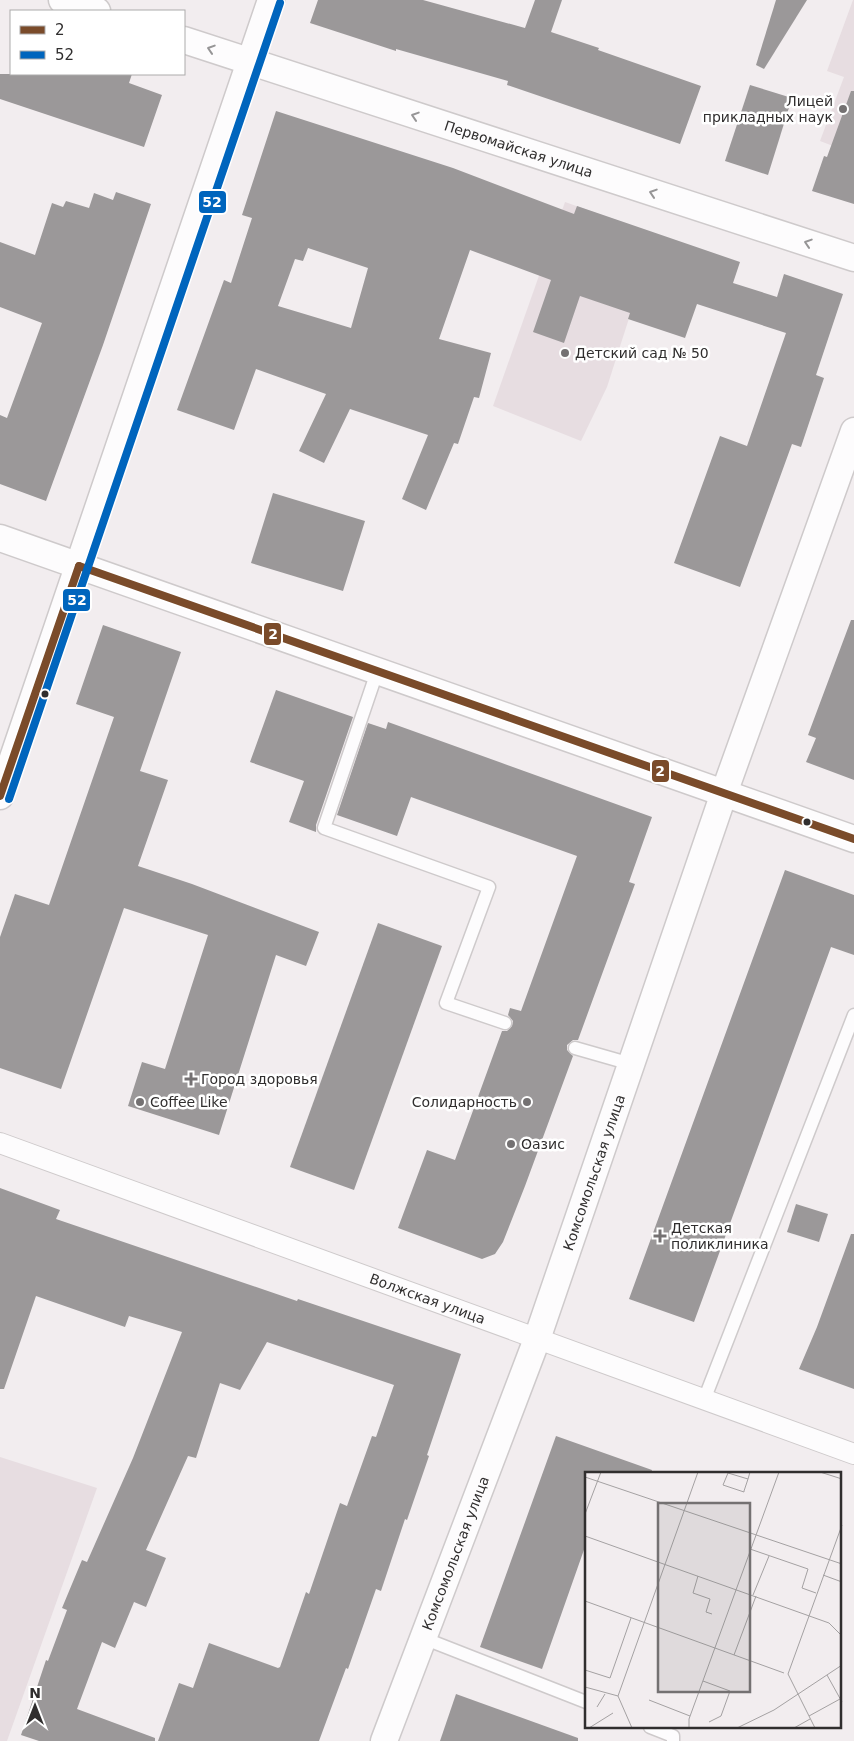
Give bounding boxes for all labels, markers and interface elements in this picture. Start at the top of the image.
legend [10,10,185,75]
text: 2 [55,21,65,39]
one-way arrow [207,45,216,55]
text: 52 [55,46,74,64]
place label: Лицей прикладных наук [703,93,833,125]
marker: Лицей прикладных наук [837,103,849,115]
one-way arrow [412,111,420,121]
street label: Первомайская улица [442,117,595,181]
one-way arrow [649,189,658,199]
line badge: 52 [198,190,227,214]
text: 52 [202,194,222,210]
one-way arrow [804,239,812,249]
place label: Детский сад № 50 [575,345,709,361]
marker: Детский сад № 50 [559,347,571,359]
line badge: 52 [62,588,91,612]
text: 52 [67,592,87,608]
line badge: 2 [263,622,282,646]
text: 2 [268,626,278,642]
unlabelled marker [40,689,50,699]
line badge: 2 [651,759,670,783]
text: 2 [655,763,665,779]
unlabelled marker [802,817,812,827]
place label: Город здоровья [201,1071,318,1087]
marker: Город здоровья [185,1073,197,1085]
street label: Комсомольская улица [560,1093,628,1253]
place label: Coffee Like [150,1094,228,1110]
place label: Солидарность [412,1094,517,1110]
marker: Coffee Like [134,1096,146,1108]
marker: Солидарность [521,1096,533,1108]
place label: Оазис [521,1136,565,1152]
marker: Оазис [505,1138,517,1150]
place label: Детская поликлиника [671,1220,769,1252]
marker: Детская поликлиника [653,1229,667,1243]
street label: Волжская улица [368,1270,488,1327]
inset map [585,1472,842,1728]
street label: Комсомольская улица [419,1474,492,1633]
north arrow [10,1681,60,1731]
text: N [29,1685,41,1701]

